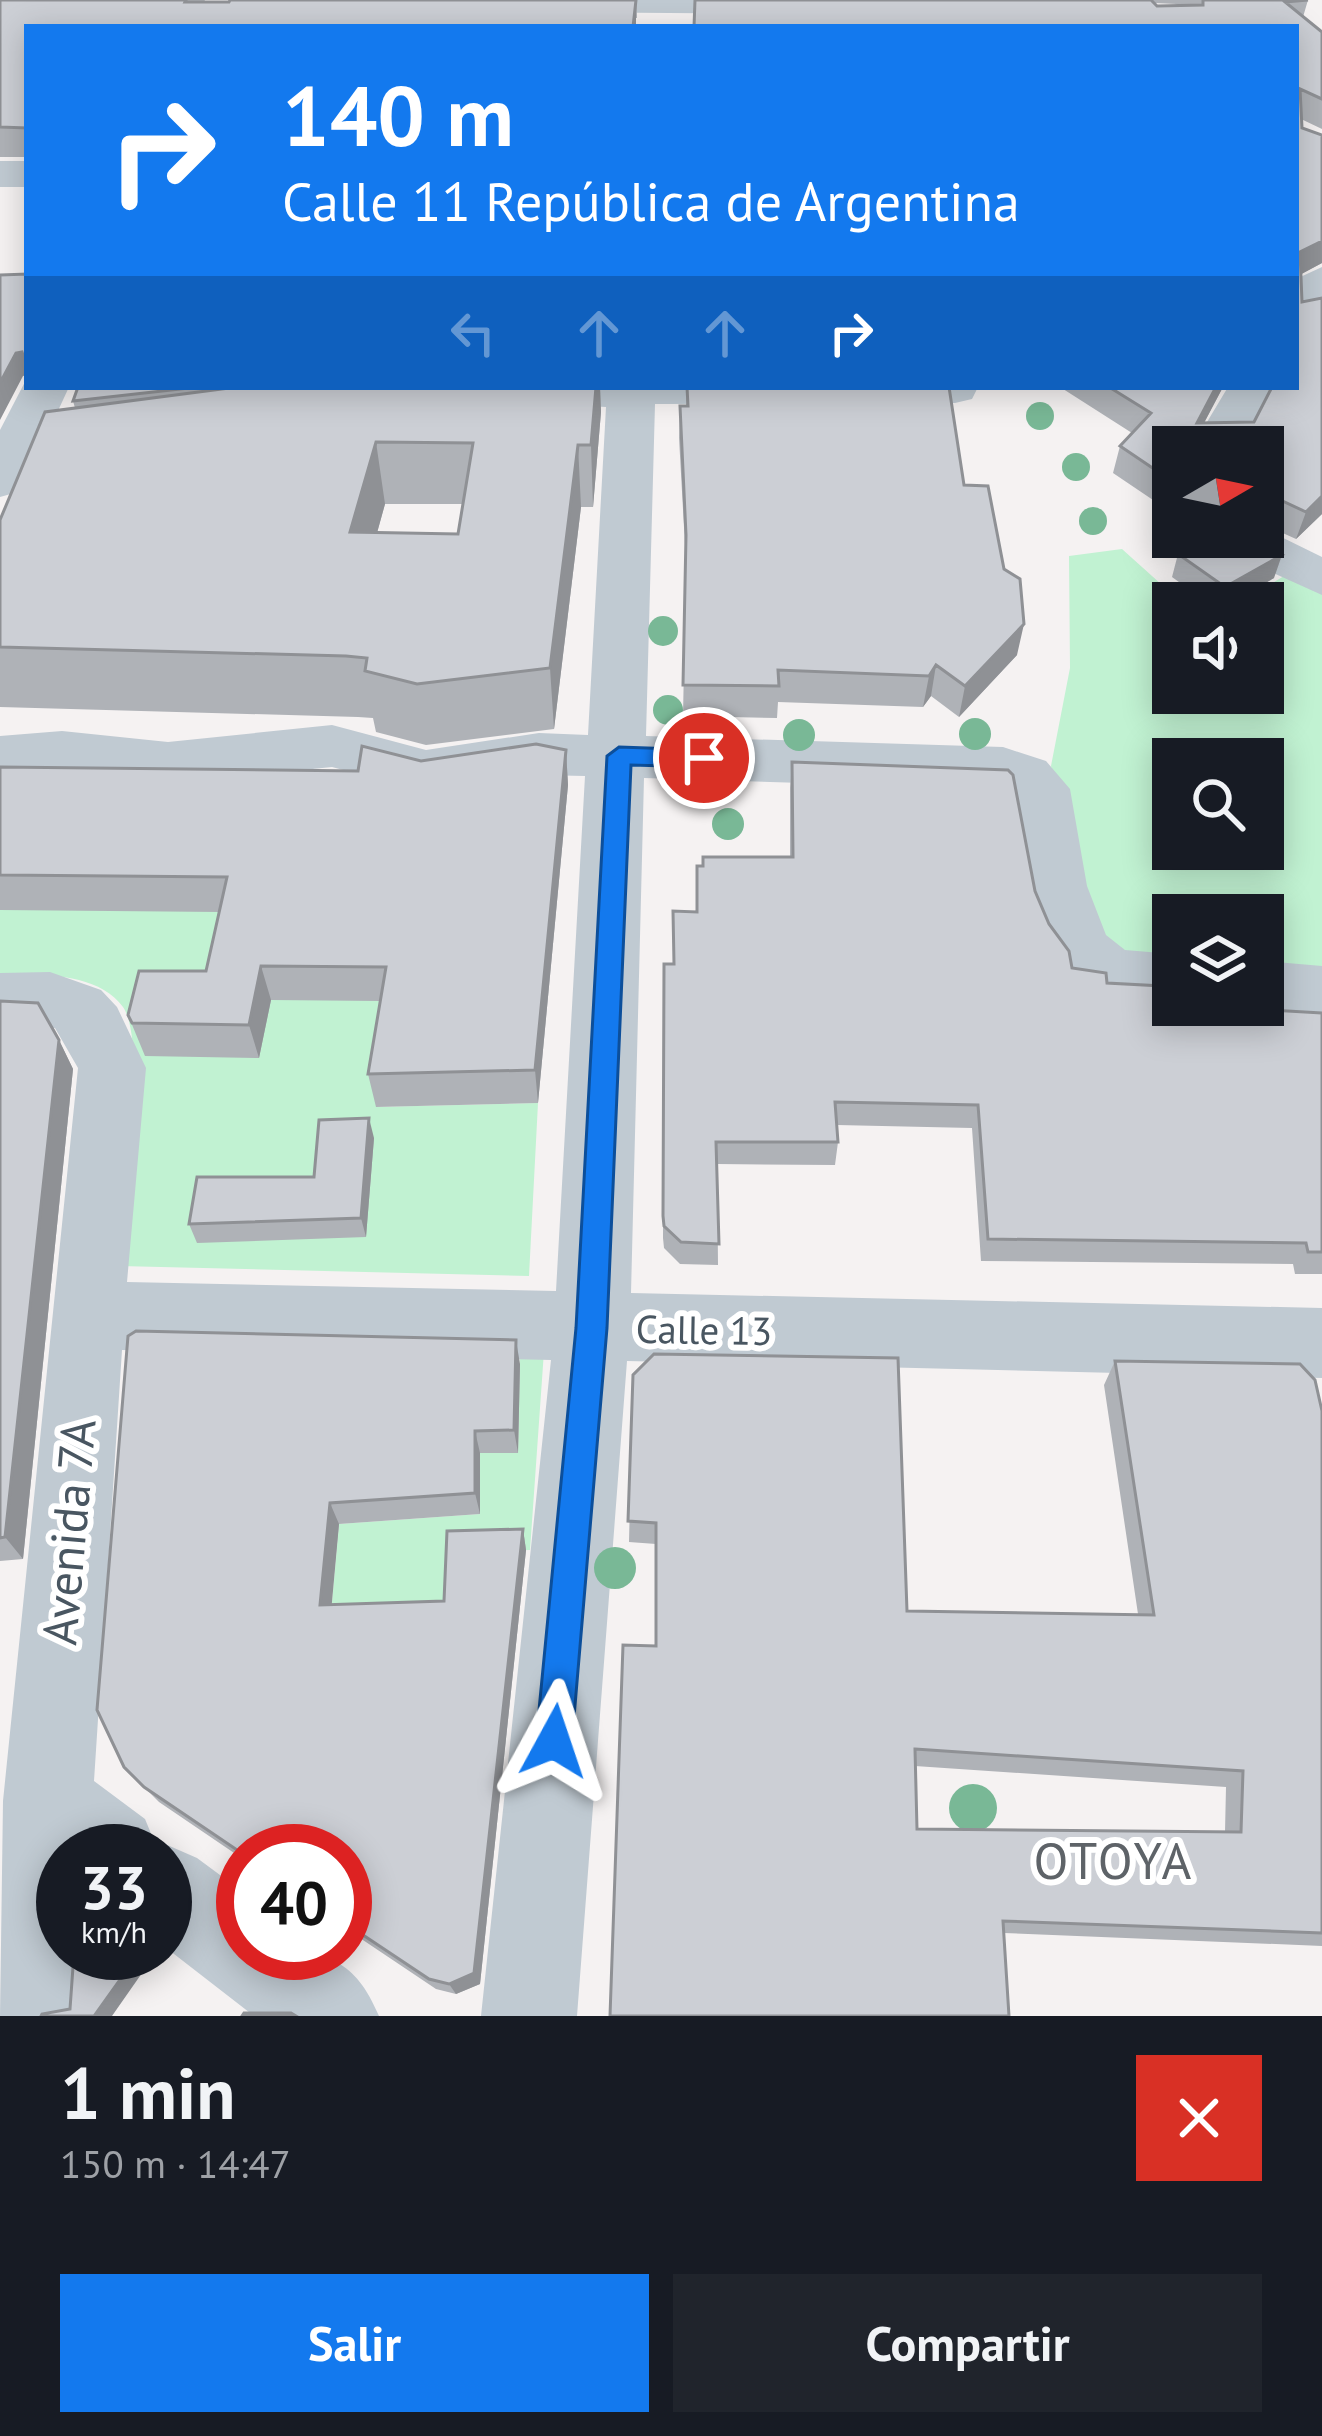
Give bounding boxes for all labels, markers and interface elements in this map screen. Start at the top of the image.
text: 140 m [282,60,514,169]
icon: right [84,72,240,228]
text: Calle 11 República de Argentina [282,166,1020,236]
icon: left [440,300,506,366]
icon: ahead [566,300,632,366]
icon: ahead [692,300,758,366]
icon: right [818,300,884,366]
north arrow [1152,426,1284,558]
map controls [1152,426,1284,1026]
button: sound [1152,582,1284,714]
pin [653,707,755,809]
icon: arrive [671,725,737,791]
button: search [1152,738,1284,870]
button: layers [1152,894,1284,1026]
street label: Calle 13 [635,1303,773,1356]
street label: Avenida 7A [27,1416,109,1647]
position arrow [491,1678,617,1804]
speed limit sign: 40 [216,1824,372,1980]
district label: OTOYA [1034,1827,1194,1893]
text: 33 [80,1848,148,1926]
text: km/h [81,1912,147,1951]
text: 1 min [60,2046,236,2139]
button: close [1136,2055,1262,2181]
text: 150 m · 14:47 [60,2138,291,2189]
button: Salir [60,2274,649,2412]
button: Compartir [673,2274,1262,2412]

